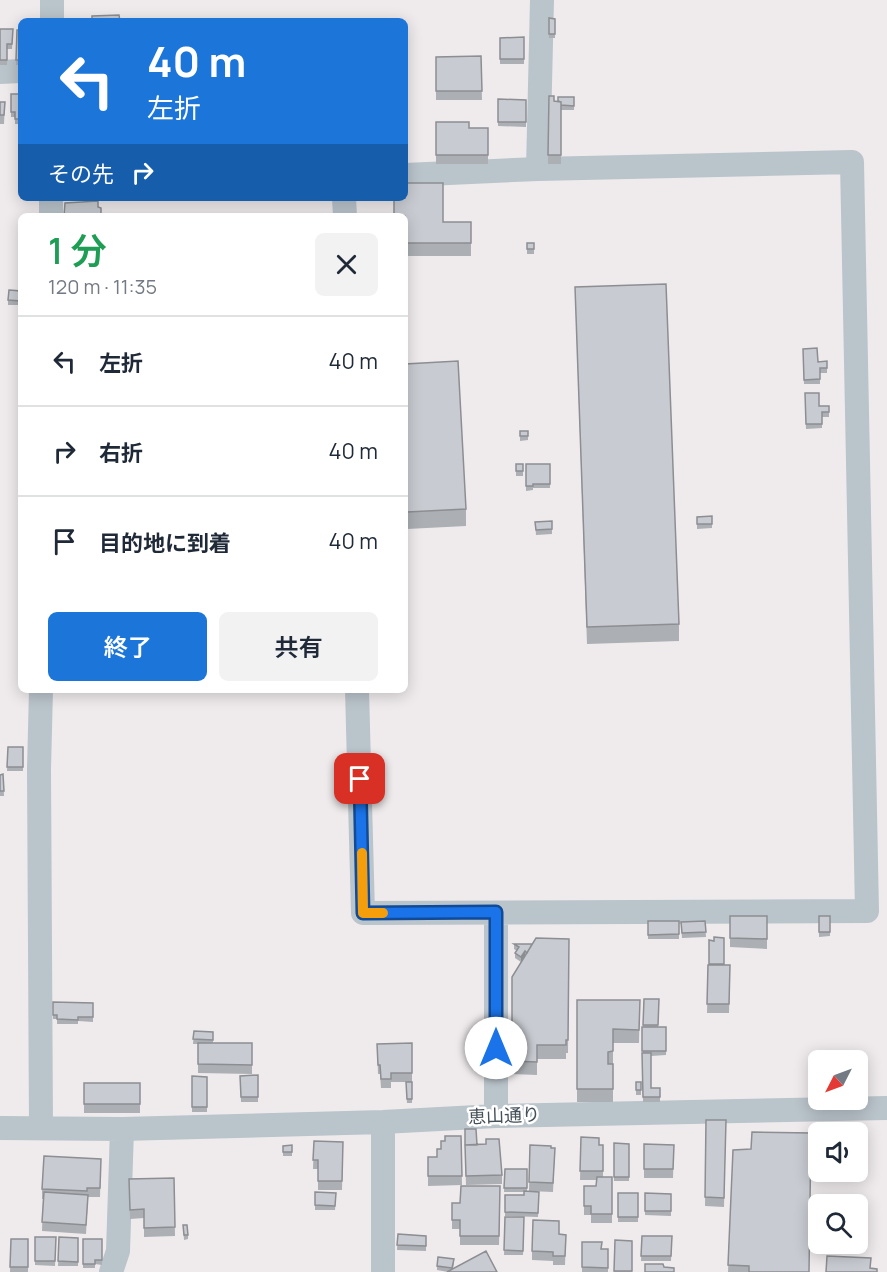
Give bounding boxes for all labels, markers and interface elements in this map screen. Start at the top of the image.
text: 40 m [147,32,246,90]
icon: left [48,42,126,120]
text: 左折 [147,89,201,126]
icon: right [126,156,159,189]
text: その先 [48,159,114,189]
text: 1 分 [48,226,106,275]
button: close [315,233,378,296]
text: 120 m · 11:35 [48,273,157,300]
icon: left [48,345,81,378]
text: 40 m [329,346,378,376]
text: 左折 [99,348,143,378]
icon: right [48,435,81,468]
text: 40 m [329,436,378,466]
text: 右折 [99,438,143,468]
icon: arrive [48,525,81,558]
text: 40 m [329,526,378,556]
text: 目的地に到着 [99,528,231,558]
button: 終了 [48,612,207,681]
button: 共有 [219,612,378,681]
pin [334,753,385,804]
icon: arrive [343,762,376,795]
position arrow [464,1016,528,1080]
north arrow [808,1050,868,1110]
map controls [808,1050,868,1254]
street label: 恵山通り [468,1102,540,1128]
button: sound [808,1122,868,1182]
button: search [808,1194,868,1254]

